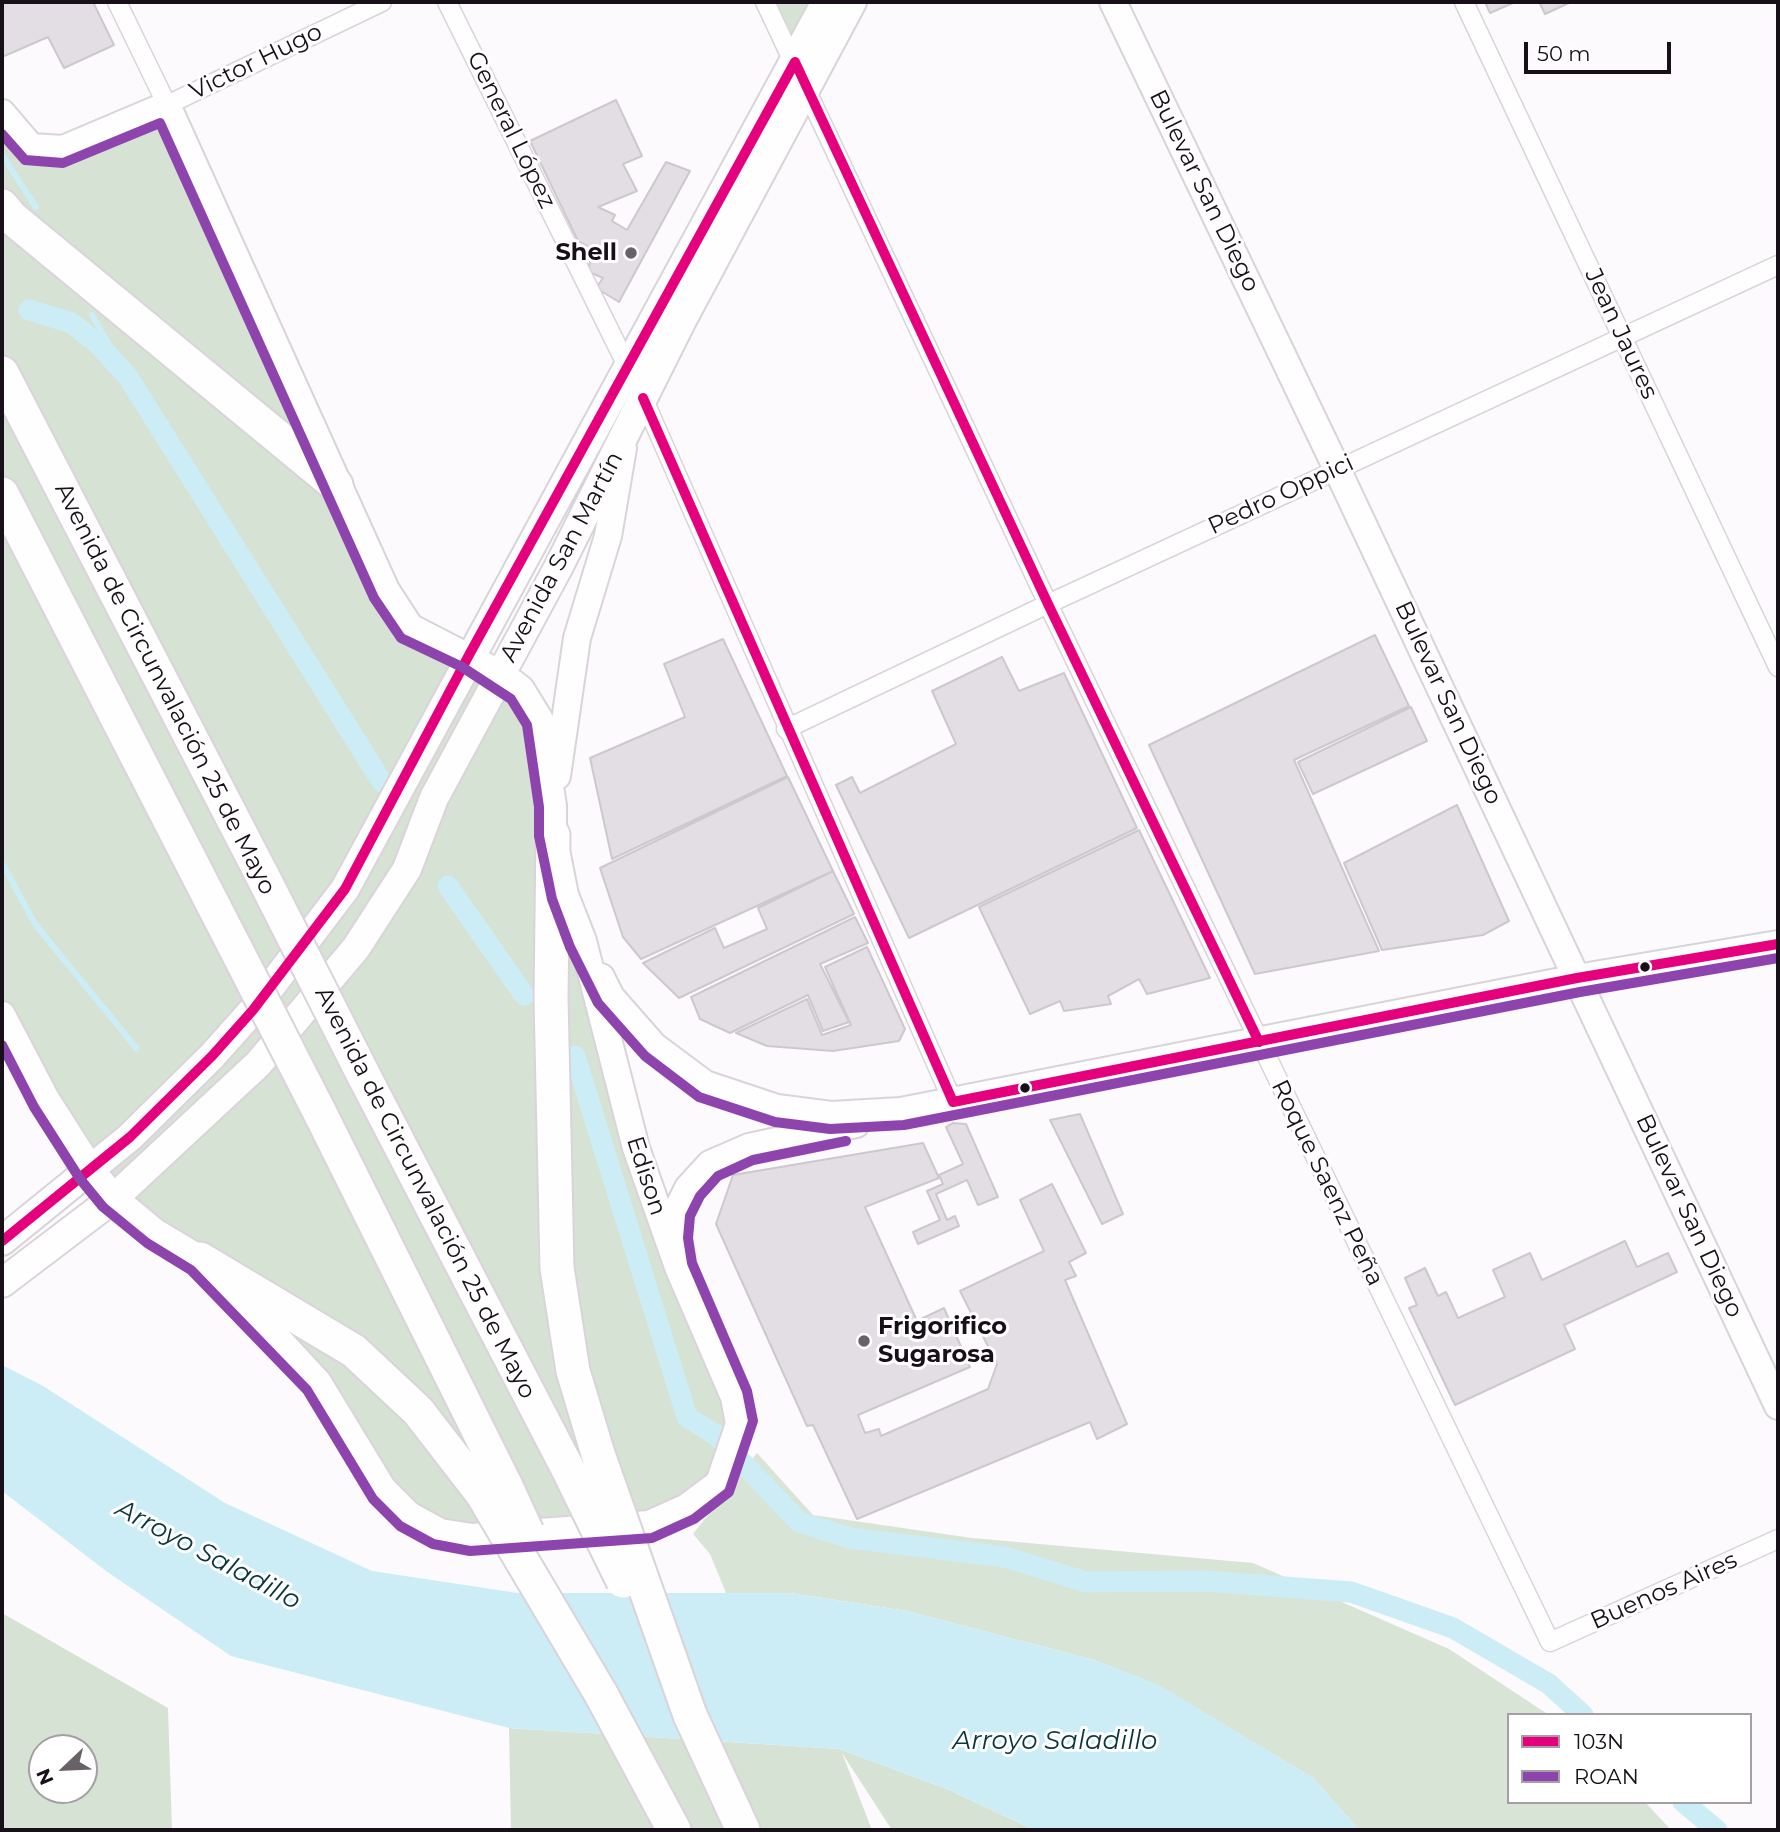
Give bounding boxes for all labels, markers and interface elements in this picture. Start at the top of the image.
street label: Victor Hugo [185,18,327,106]
scale bar [1528,28,1675,72]
text: 50 m [1537,41,1591,66]
street label: General López [461,47,561,213]
street label: Bulevar San Diego [1143,85,1265,297]
place label: Shell [555,239,617,267]
marker: Shell [623,245,639,261]
street label: Jean Jaures [1578,264,1664,404]
street label: Avenida San Martín [494,447,630,667]
street label: Pedro Oppici [1204,449,1358,541]
street label: Avenida de Circunvalación 25 de Mayo [48,478,282,900]
street label: Bulevar San Diego [1388,597,1508,809]
unlabelled marker [1638,960,1652,974]
street label: Avenida de Circunvalación 25 de Mayo [308,982,542,1404]
street label: Roque Saenz Peña [1265,1075,1389,1291]
unlabelled marker [1018,1081,1032,1095]
street label: Bulevar San Diego [1629,1110,1749,1322]
street label: Edison [620,1133,672,1219]
place label: Frigorifico Sugarosa [878,1313,1007,1369]
marker: Frigorifico Sugarosa [856,1333,872,1349]
water label: Arroyo Saladillo [110,1493,306,1617]
street label: Buenos Aires [1586,1546,1742,1636]
legend [1507,1713,1752,1804]
water label: Arroyo Saladillo [953,1725,1157,1757]
text: 103N [1574,1729,1624,1754]
north arrow [28,1734,98,1804]
text: ROAN [1574,1764,1639,1789]
text: N [31,1765,59,1788]

